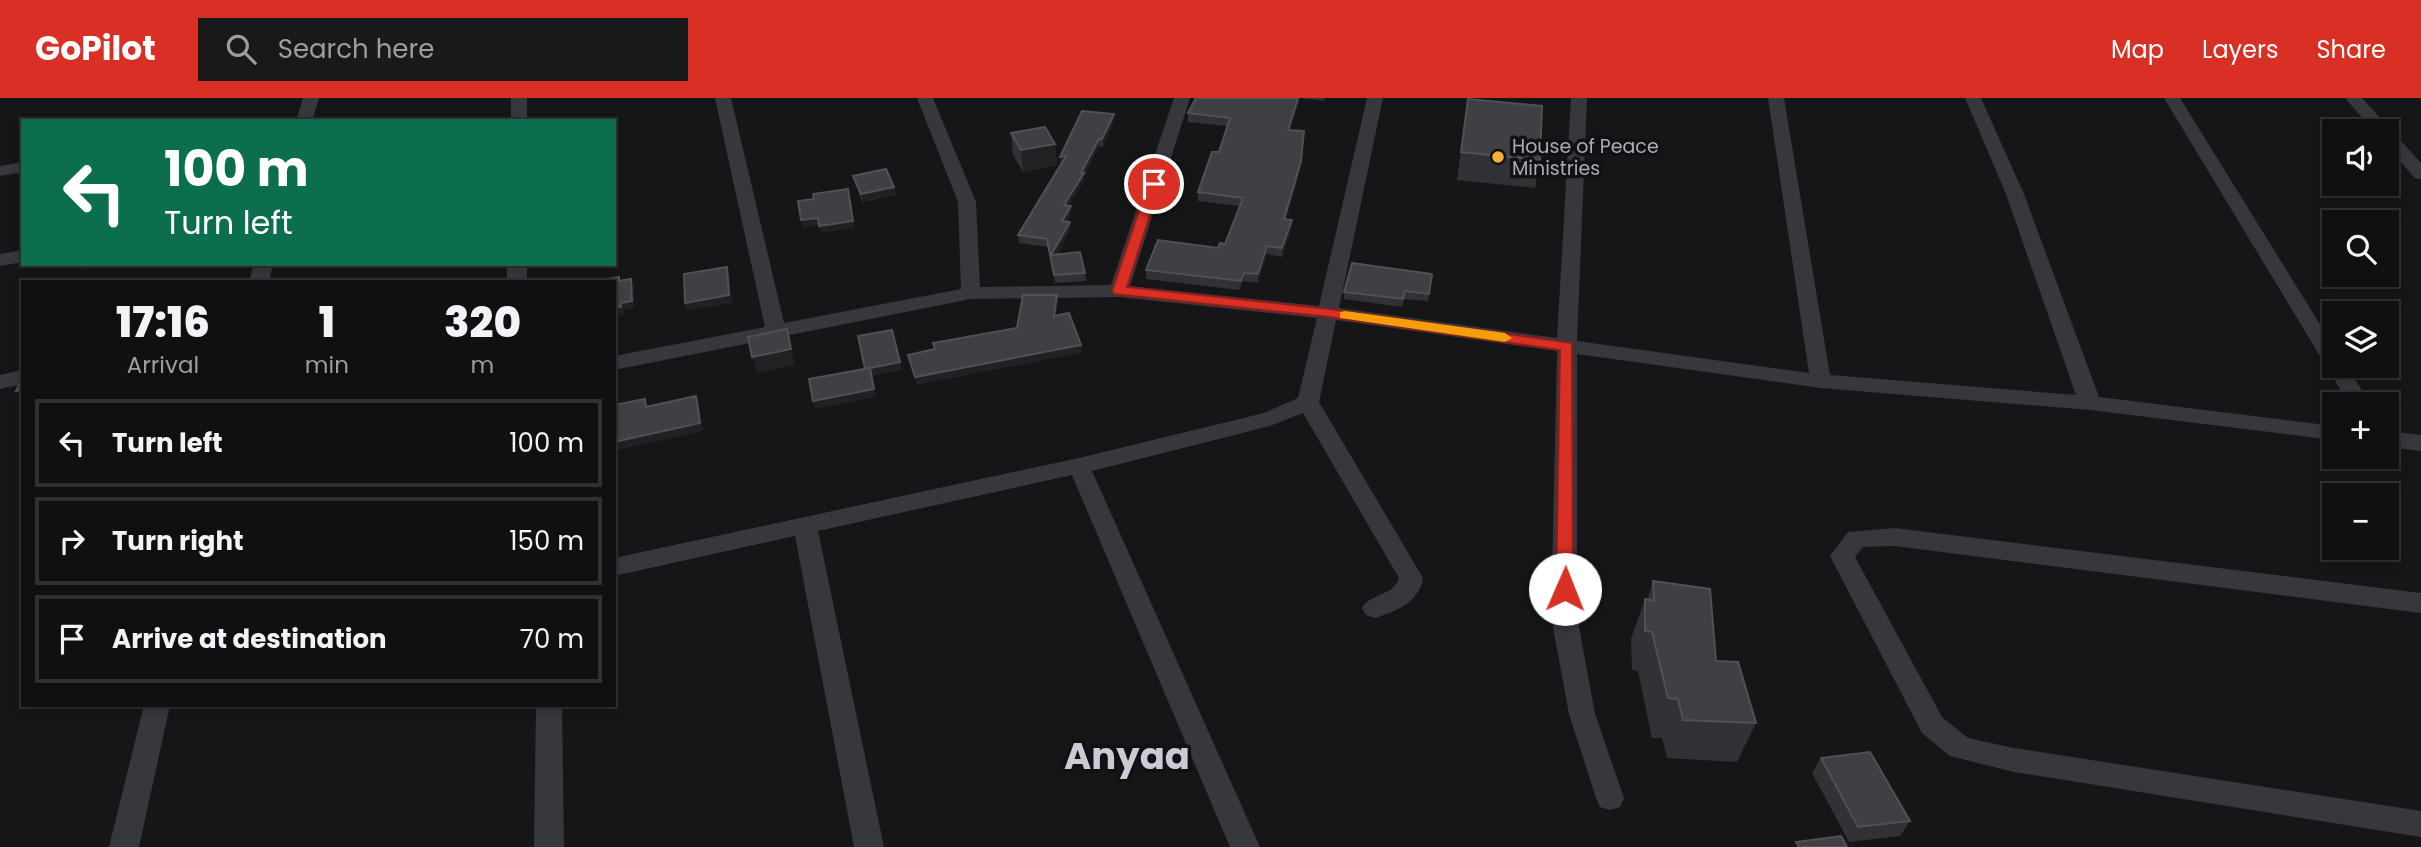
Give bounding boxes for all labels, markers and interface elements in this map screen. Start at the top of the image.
search box [198,18,688,81]
text: GoPilot [35,25,156,72]
icon: search [222,30,260,68]
text: Search here [278,31,434,67]
text: Map [2111,33,2164,66]
text: Layers [2202,33,2278,66]
text: Share [2316,33,2386,66]
map controls [2322,119,2399,560]
button: sound [2322,119,2399,196]
place label: House of Peace Ministries [1512,133,1659,182]
text: 100 m [164,135,309,203]
icon: left [49,147,140,238]
marker: House of Peace Ministries [1490,149,1506,165]
pin [1124,154,1184,214]
icon: arrive [1135,165,1173,203]
text: Turn left [164,200,293,245]
button: search [2322,210,2399,287]
text: 17:16 [116,293,210,352]
text: 1 [319,293,335,352]
text: 320 [444,293,521,352]
button: layers [2322,301,2399,378]
text: Arrival [127,349,199,381]
text: min [305,349,349,381]
text: m [471,349,494,381]
button: + [2322,392,2399,469]
icon: left [53,424,91,462]
text: Turn left [112,425,223,461]
text: 100 m [509,425,584,461]
button: − [2322,483,2399,560]
icon: right [53,522,91,560]
text: Turn right [112,523,244,559]
text: 150 m [509,523,584,559]
position arrow [1528,552,1602,626]
icon: arrive [53,620,91,658]
text: Arrive at destination [112,621,387,657]
text: 70 m [520,621,584,657]
district label: Anyaa [1064,730,1190,782]

